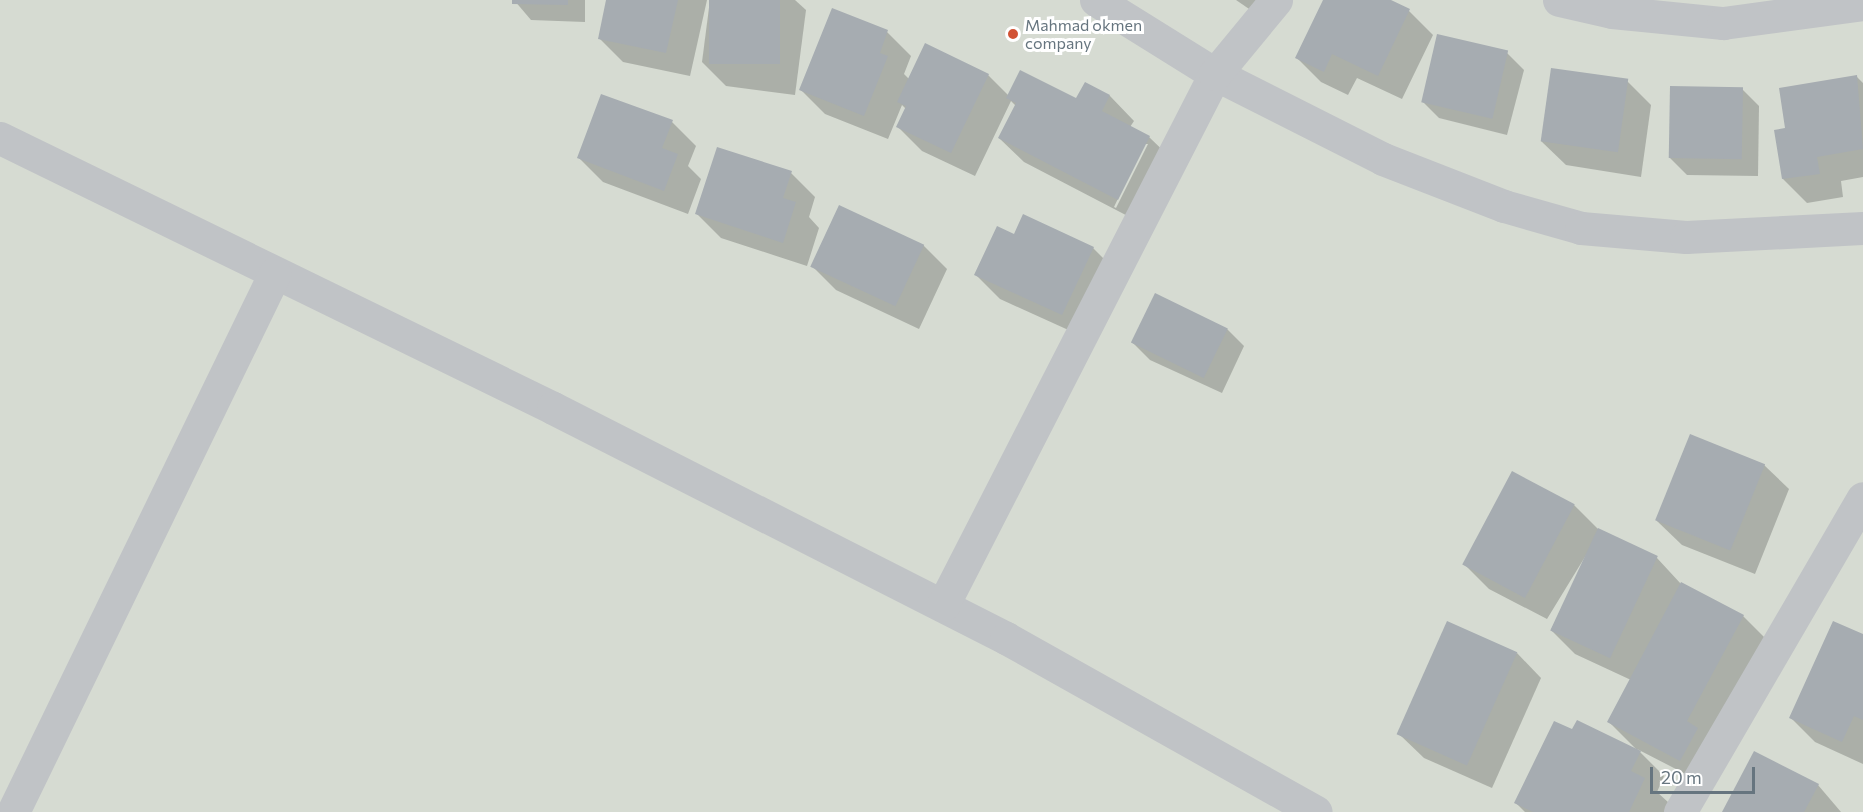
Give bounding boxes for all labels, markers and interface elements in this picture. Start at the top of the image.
place label: Mahmad okmen company [1025,15,1142,53]
marker: Mahmad okmen company [1006,27,1020,41]
scale bar [1653,755,1758,793]
text: 20 m [1661,766,1702,788]

